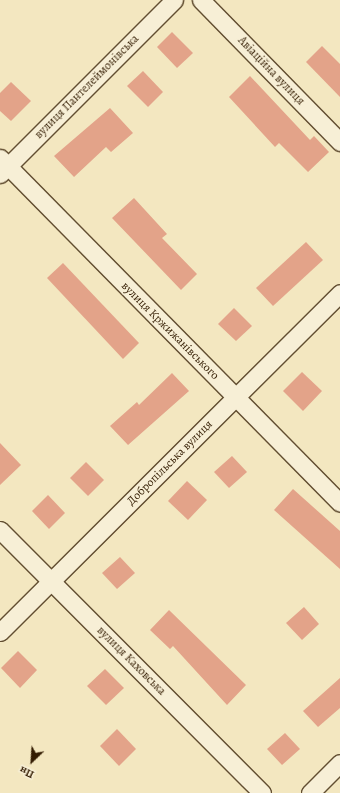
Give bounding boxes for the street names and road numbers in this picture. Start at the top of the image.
street label: вулиця Пантелеймонівська [32,32,142,142]
street label: Авіаційна вулиця [235,34,307,108]
street label: вулиця Кржижанівського [118,279,222,383]
street label: Добропільська вулиця [124,417,216,509]
street label: вулиця Каховська [94,624,168,698]

